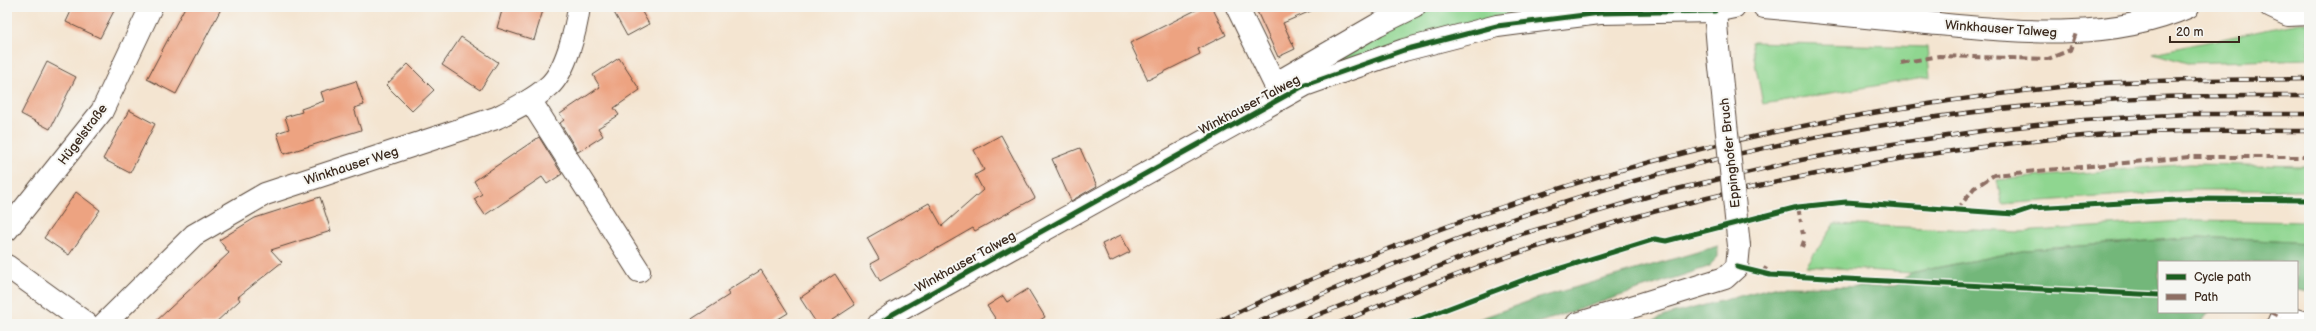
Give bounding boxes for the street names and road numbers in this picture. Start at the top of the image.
street label: Winkhauser Talweg [1944,17,2057,41]
street label: Winkhauser Talweg [1196,71,1303,138]
street label: Eppinghofer Bruch [1716,97,1744,209]
street label: Hügelstraße [55,101,111,168]
street label: Winkhauser Weg [302,143,400,189]
street label: Winkhauser Talweg [913,228,1018,296]

